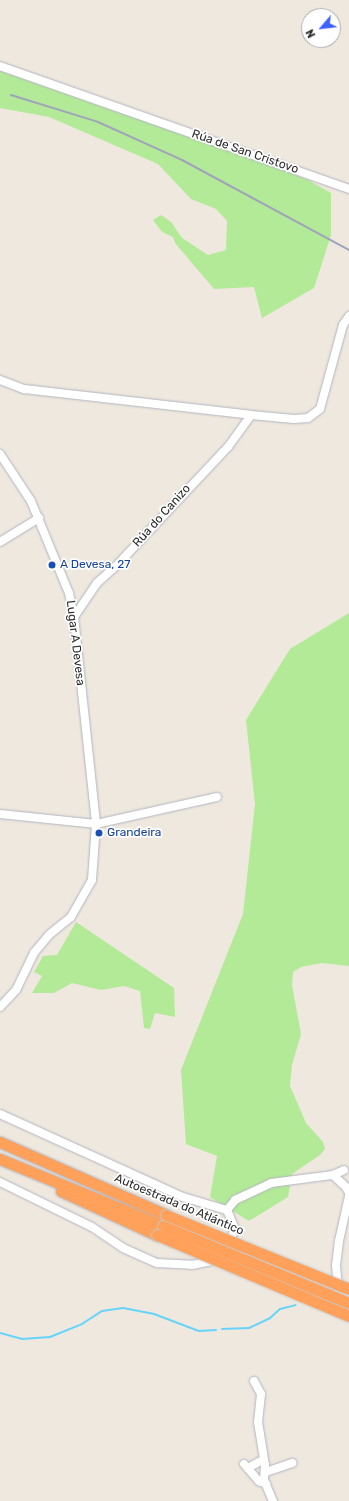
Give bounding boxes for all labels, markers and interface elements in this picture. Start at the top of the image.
north arrow [301,8,341,48]
text: N [303,27,318,40]
street label: Rúa de San Cristovo [190,127,300,177]
street label: Rúa do Canizo [130,482,194,550]
place label: A Devesa, 27 [60,558,131,572]
marker: A Devesa, 27 [47,560,57,570]
street label: Lugar A Devesa [63,599,87,687]
place label: Grandeira [107,826,161,840]
marker: Grandeira [94,828,104,838]
street label: Autoestrada do Atlántico [112,1171,246,1239]

